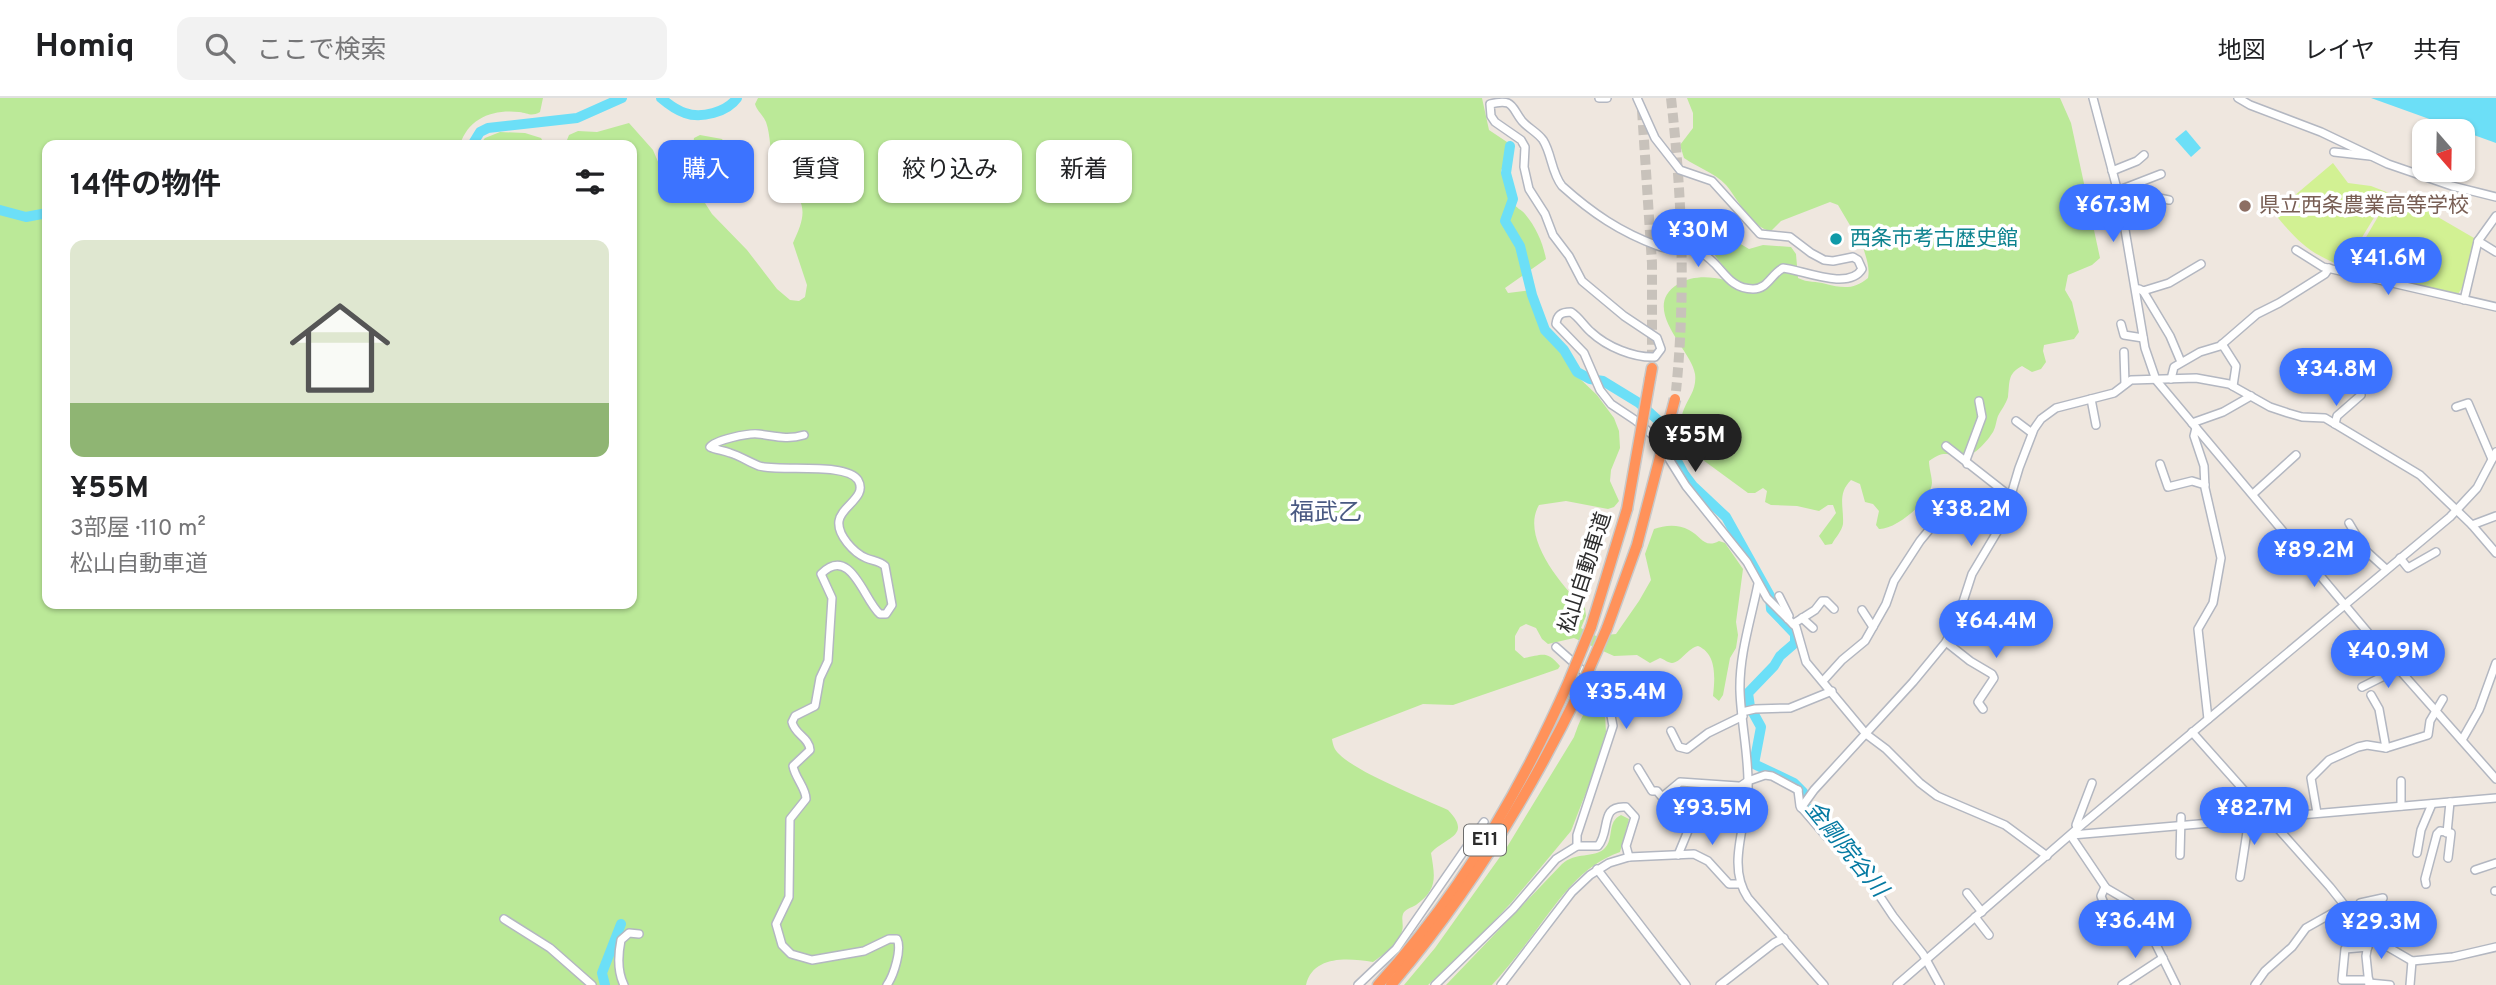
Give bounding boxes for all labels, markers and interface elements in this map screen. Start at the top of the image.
search box [177,17,667,80]
text: Homiq [35,27,135,69]
icon: search [201,29,239,67]
text: ここで検索 [257,35,387,68]
text: 地図 [2218,37,2266,67]
text: レイヤ [2304,37,2375,67]
text: 共有 [2413,37,2461,67]
north arrow [2412,119,2474,182]
map controls [2412,119,2475,182]
chip: 購入 [658,140,754,203]
chip: 賃貸 [768,140,864,203]
chip: 絞り込み [878,140,1022,203]
chip: 新着 [1036,140,1132,203]
icon: filters [571,163,609,201]
text: 14件の物件 [70,168,221,205]
pin: ¥67.3M [2056,184,2170,244]
text: ¥67.3M [2075,192,2151,221]
place label: 県立西条農業高等学校 [2259,193,2469,220]
marker: 県立西条農業高等学校 [2237,198,2253,214]
pin: ¥30M [1657,209,1739,269]
text: ¥30M [1667,217,1729,246]
place label: 西条市考古歴史館 [1850,226,2018,253]
marker: 西条市考古歴史館 [1828,231,1844,247]
pin: ¥41.6M [2331,238,2445,297]
text: ¥41.6M [2350,245,2426,274]
icon: home [277,285,403,411]
pin: ¥34.8M [2279,348,2393,408]
text: ¥34.8M [2295,356,2377,385]
pin: ¥55M [1654,414,1736,474]
text: ¥55M [1665,422,1725,451]
text: ¥55M [70,471,149,508]
pin: ¥38.2M [1914,489,2028,548]
text: ¥38.2M [1931,496,2011,525]
district label: 福武乙 [1290,499,1362,529]
street label: 松山自動車道 [1554,509,1618,637]
text: 3部屋 · 110 m² [70,515,206,544]
pin: ¥89.2M [2257,530,2371,589]
text: ¥89.2M [2274,537,2354,566]
text: 松山自動車道 [70,551,208,580]
pin: ¥64.4M [1939,601,2053,660]
text: ¥64.4M [1955,608,2037,637]
pin: ¥40.9M [2331,630,2445,690]
text: ¥40.9M [2347,638,2429,667]
pin: ¥35.4M [1569,672,1683,731]
text: ¥35.4M [1586,679,1666,708]
pin: ¥93.5M [1655,788,1769,847]
pin: ¥82.7M [2197,788,2311,847]
text: ¥93.5M [1672,795,1752,824]
text: ¥82.7M [2216,795,2292,824]
water label: 金剛院谷川 [1798,796,1894,906]
road number: E11 [1464,824,1506,856]
pin: ¥36.4M [2078,900,2192,960]
pin: ¥29.3M [2324,902,2438,961]
text: ¥36.4M [2095,908,2175,937]
text: ¥29.3M [2341,909,2421,938]

